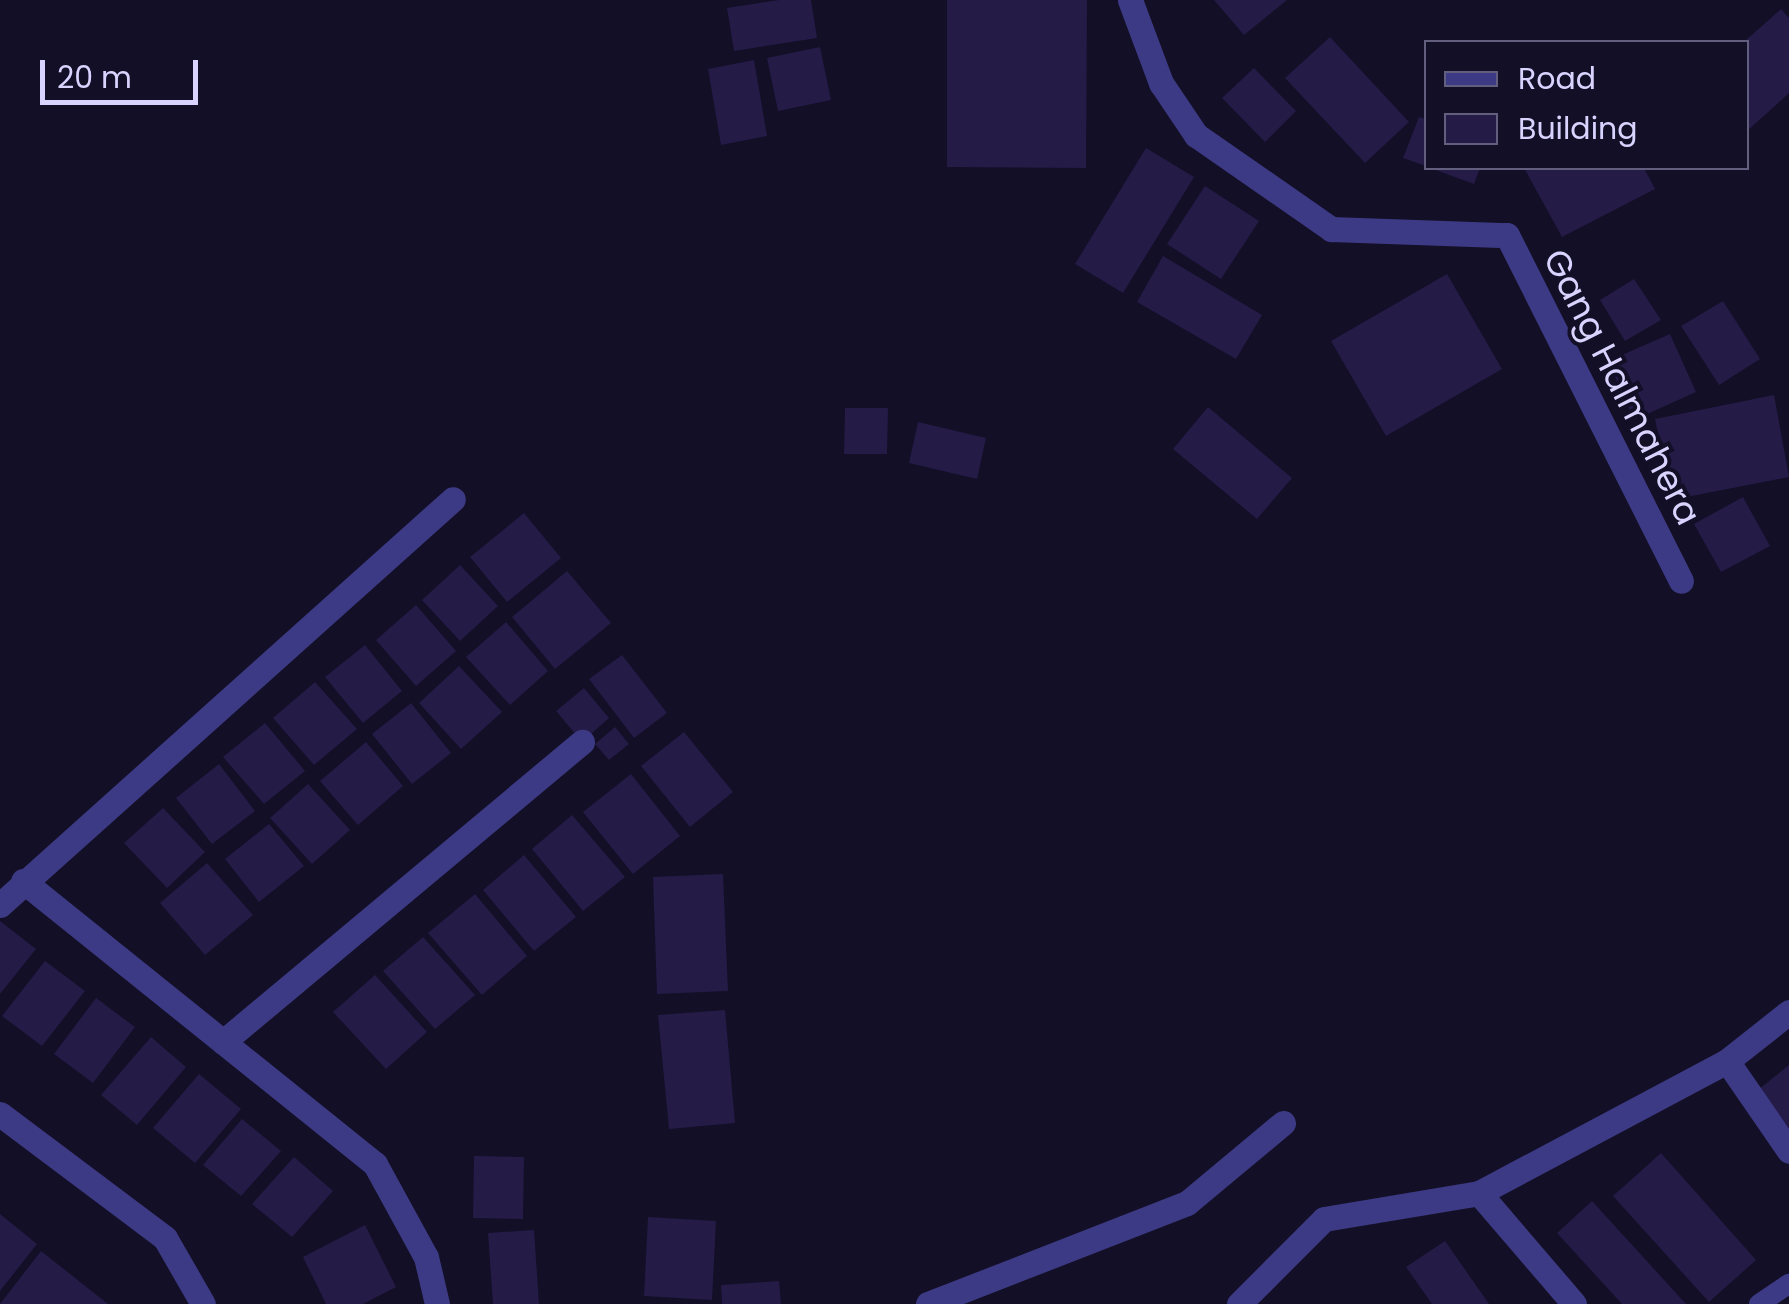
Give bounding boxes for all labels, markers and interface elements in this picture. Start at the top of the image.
scale bar [45,40,202,102]
legend [1424,40,1749,170]
text: 20 m [57,56,132,99]
text: Road [1518,57,1596,100]
text: Building [1518,107,1638,150]
street label: Gang Halmahera [1534,242,1710,532]

